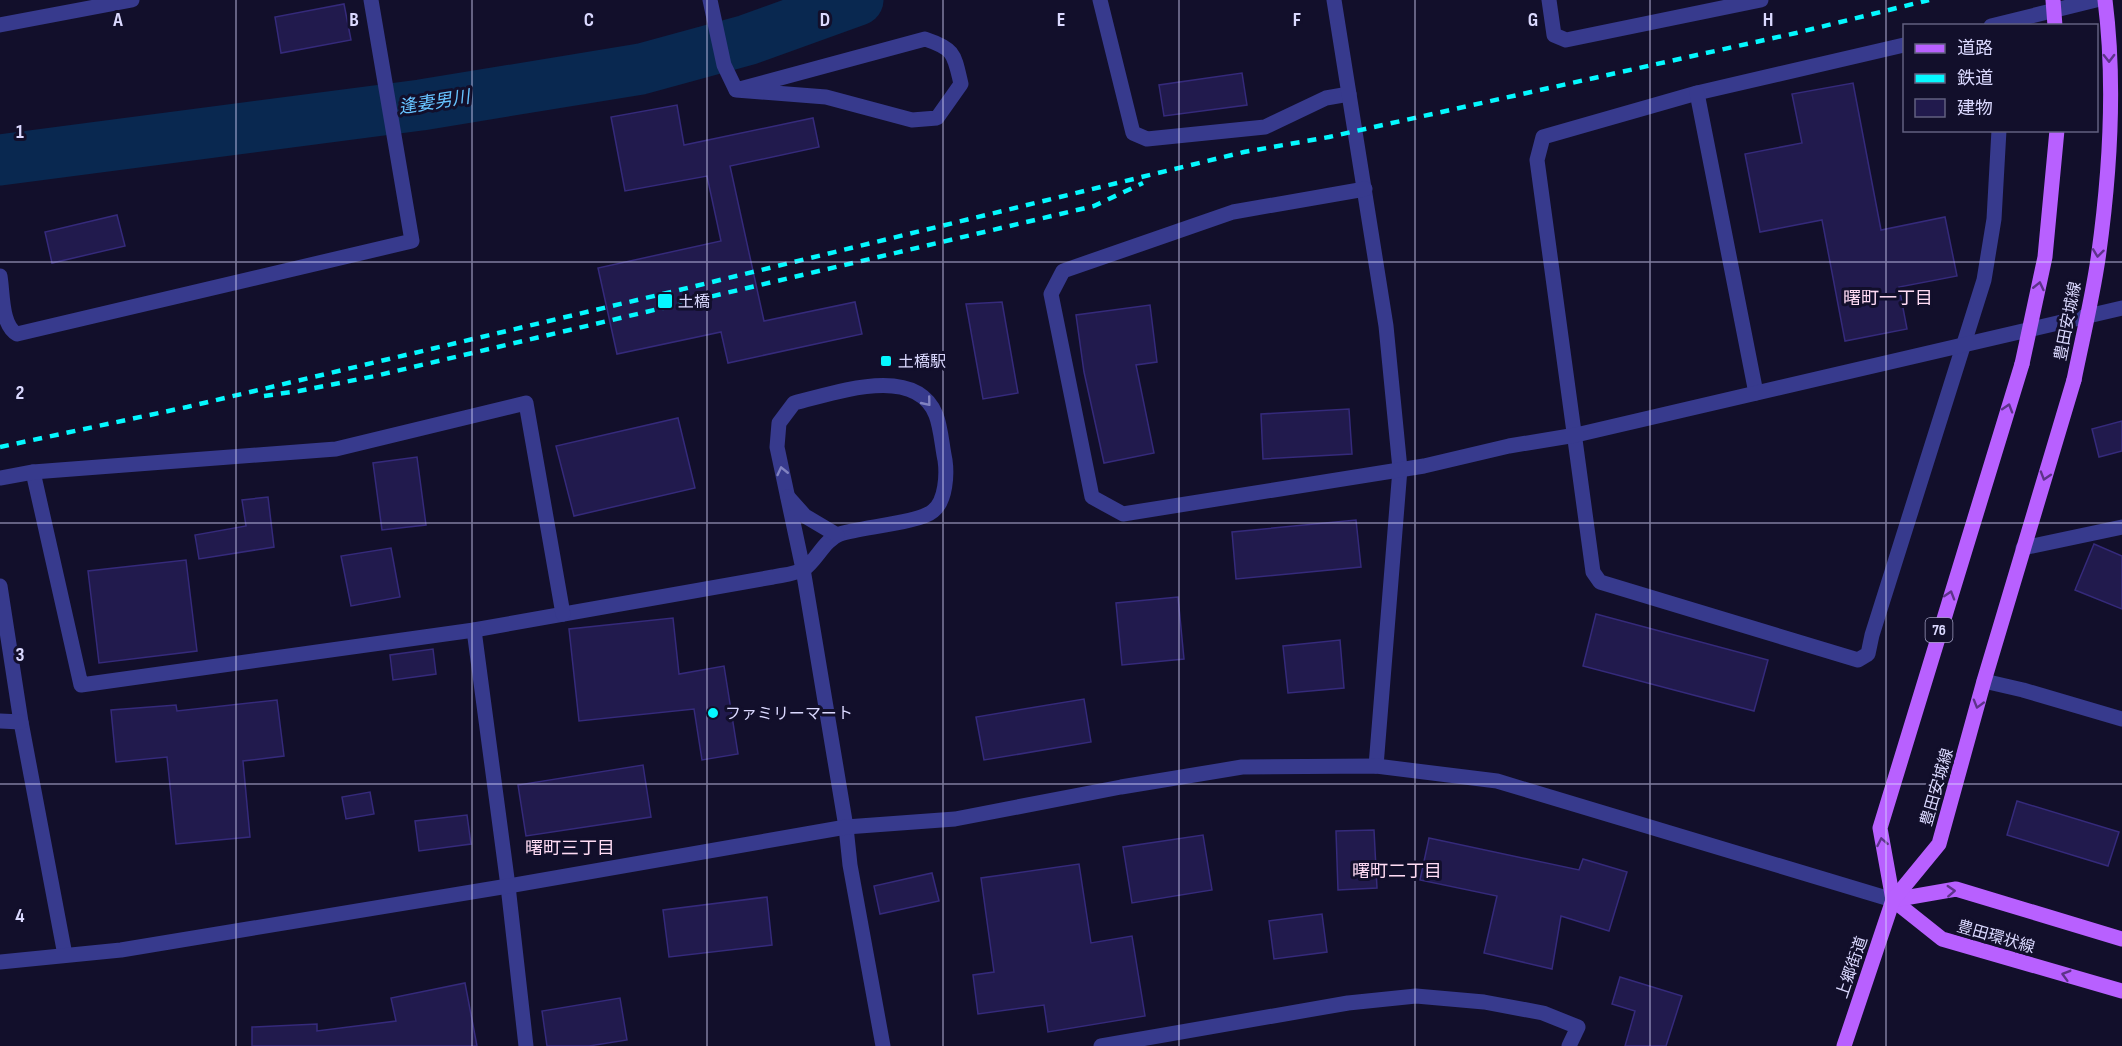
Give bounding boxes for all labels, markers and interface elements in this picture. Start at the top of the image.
text: A [112,8,123,32]
text: B [349,8,359,32]
text: C [584,8,594,32]
text: D [820,8,830,32]
text: E [1057,8,1065,32]
text: F [1293,8,1301,32]
text: G [1528,8,1538,32]
text: H [1763,8,1773,32]
legend [1903,24,2098,132]
text: 道路 [1957,38,1993,59]
one-way arrow [2103,54,2115,63]
text: 鉄道 [1957,68,1993,89]
water label: 逢妻男川 [397,86,473,118]
text: 建物 [1957,98,1993,119]
text: 1 [16,120,24,144]
one-way arrow [2093,248,2105,257]
street label: 豊田安城線 [2052,280,2085,362]
one-way arrow [2032,281,2045,291]
district label: 曙町一丁目 [1843,288,1933,309]
marker: 土橋 [656,292,674,310]
place label: 土橋 [678,293,710,312]
place label: 土橋駅 [898,353,946,372]
marker: 土橋駅 [879,354,893,368]
text: 2 [16,381,24,405]
one-way arrow [919,395,930,406]
one-way arrow [2001,404,2013,414]
one-way arrow [776,466,789,476]
one-way arrow [2040,470,2052,481]
one-way arrow [1943,590,1955,601]
road number: 76 [1926,618,1952,642]
text: 3 [16,643,25,667]
one-way arrow [1973,698,1985,709]
place label: ファミリーマート [725,705,853,724]
marker: ファミリーマート [706,706,720,720]
street label: 豊田安城線 [1917,746,1958,828]
one-way arrow [1877,837,1889,847]
district label: 曙町三丁目 [525,838,615,859]
district label: 曙町二丁目 [1352,861,1442,882]
one-way arrow [1947,884,1956,897]
text: 4 [15,904,25,928]
street label: 豊田環状線 [1955,917,2037,958]
street label: 上郷街道 [1833,934,1872,1001]
one-way arrow [2061,970,2072,982]

